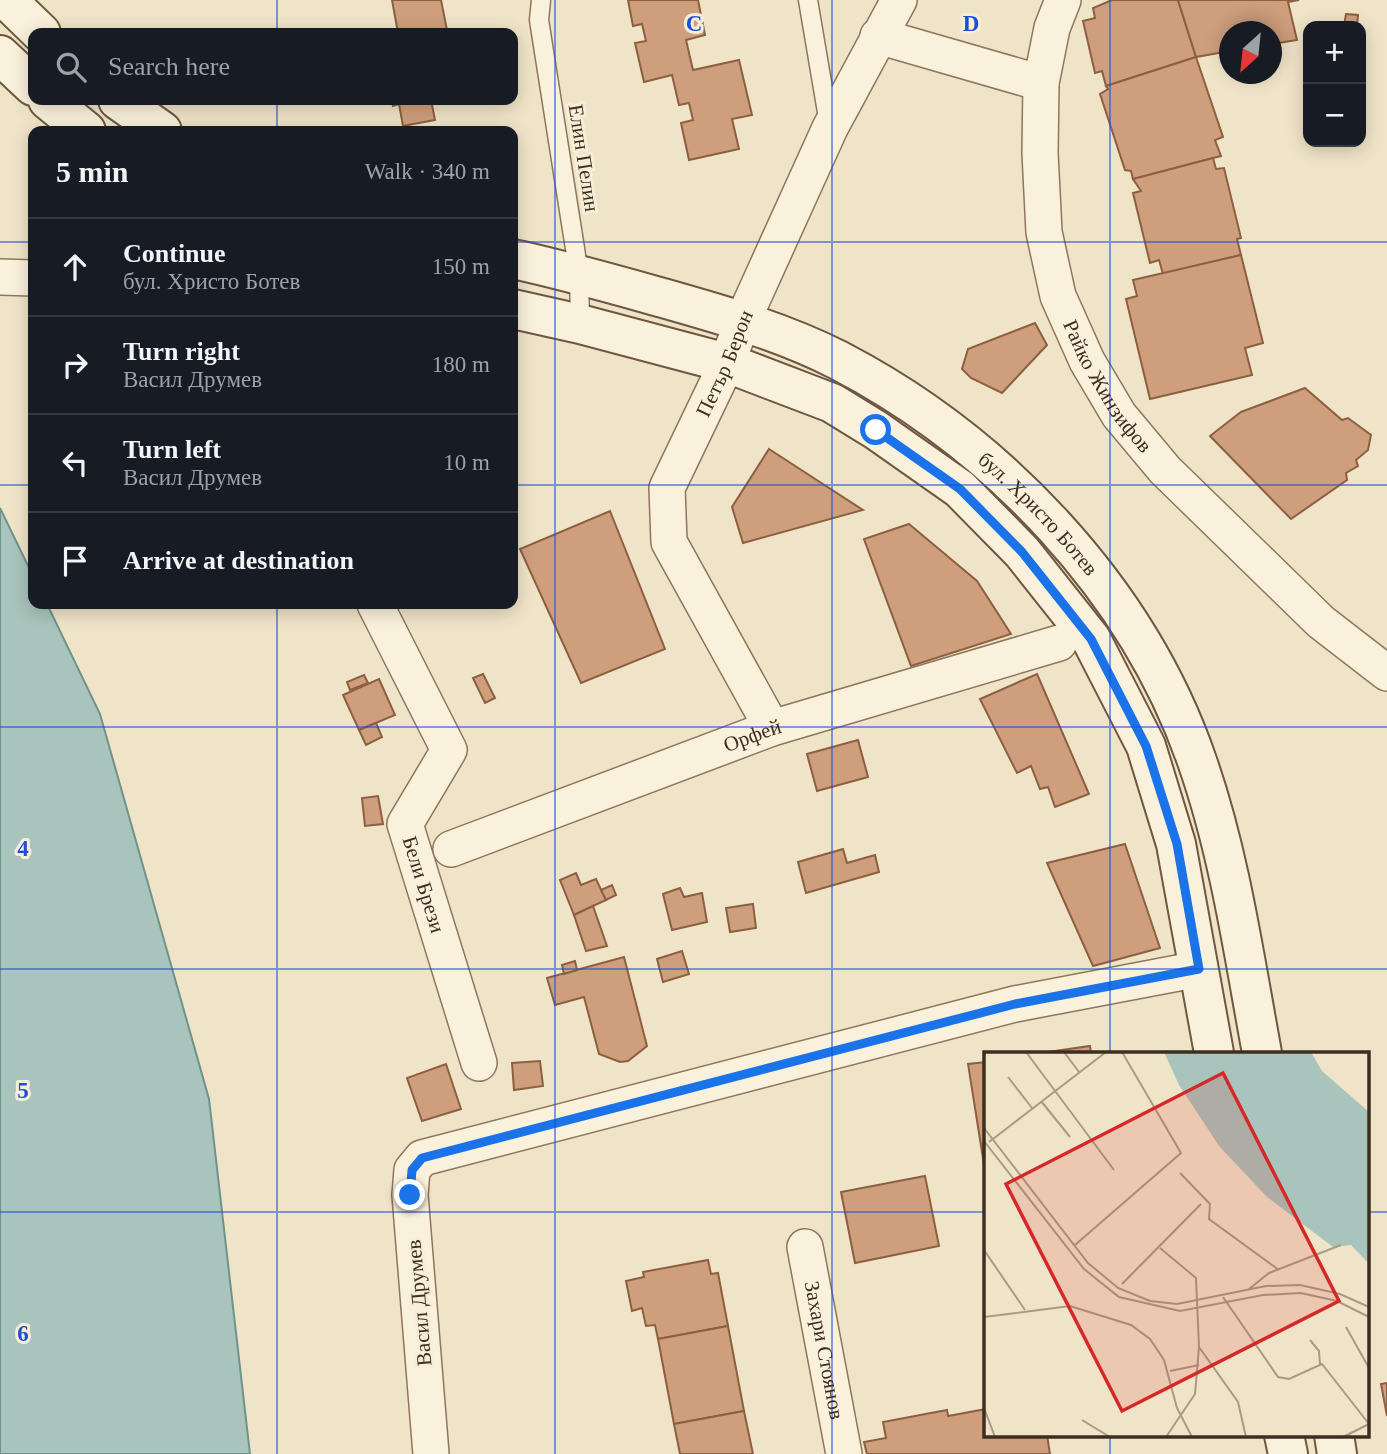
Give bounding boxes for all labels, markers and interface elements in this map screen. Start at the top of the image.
text: C [686,11,702,36]
text: D [963,11,979,36]
north arrow [1219,21,1282,84]
map controls [1303,21,1366,147]
button: + [1303,21,1366,84]
search box [28,28,518,105]
icon: search [52,48,90,86]
text: Search here [108,52,230,81]
button: − [1303,84,1366,147]
street label: Елин Пелин [564,103,604,213]
text: 5 min [56,155,129,188]
text: Walk · 340 m [365,159,490,184]
text: Continue [123,239,226,268]
icon: ahead [56,248,94,286]
text: 150 m [432,254,490,279]
text: бул. Христо Ботев [123,269,300,294]
street label: Петър Берон [691,306,758,421]
street label: Райко Жинзифов [1058,316,1157,458]
text: Turn right [123,337,240,366]
icon: right [56,346,94,384]
text: 180 m [432,352,490,377]
text: Васил Друмев [123,367,262,392]
route start [860,414,891,445]
text: Turn left [123,435,221,464]
icon: left [56,444,94,482]
street label: бул. Христо Ботев [974,447,1103,580]
text: 10 m [443,450,490,475]
text: Васил Друмев [123,465,262,490]
icon: arrive [56,542,94,580]
text: Arrive at destination [123,546,354,575]
street label: Орфей [720,714,784,757]
street label: Бели Брези [397,833,450,936]
text: 4 [17,836,29,861]
inset map [984,1052,1370,1436]
text: 5 [17,1078,29,1103]
route end [394,1179,425,1210]
street label: Васил Друмев [402,1239,436,1367]
street label: Захари Стоянов [800,1279,849,1422]
text: 6 [17,1321,29,1346]

